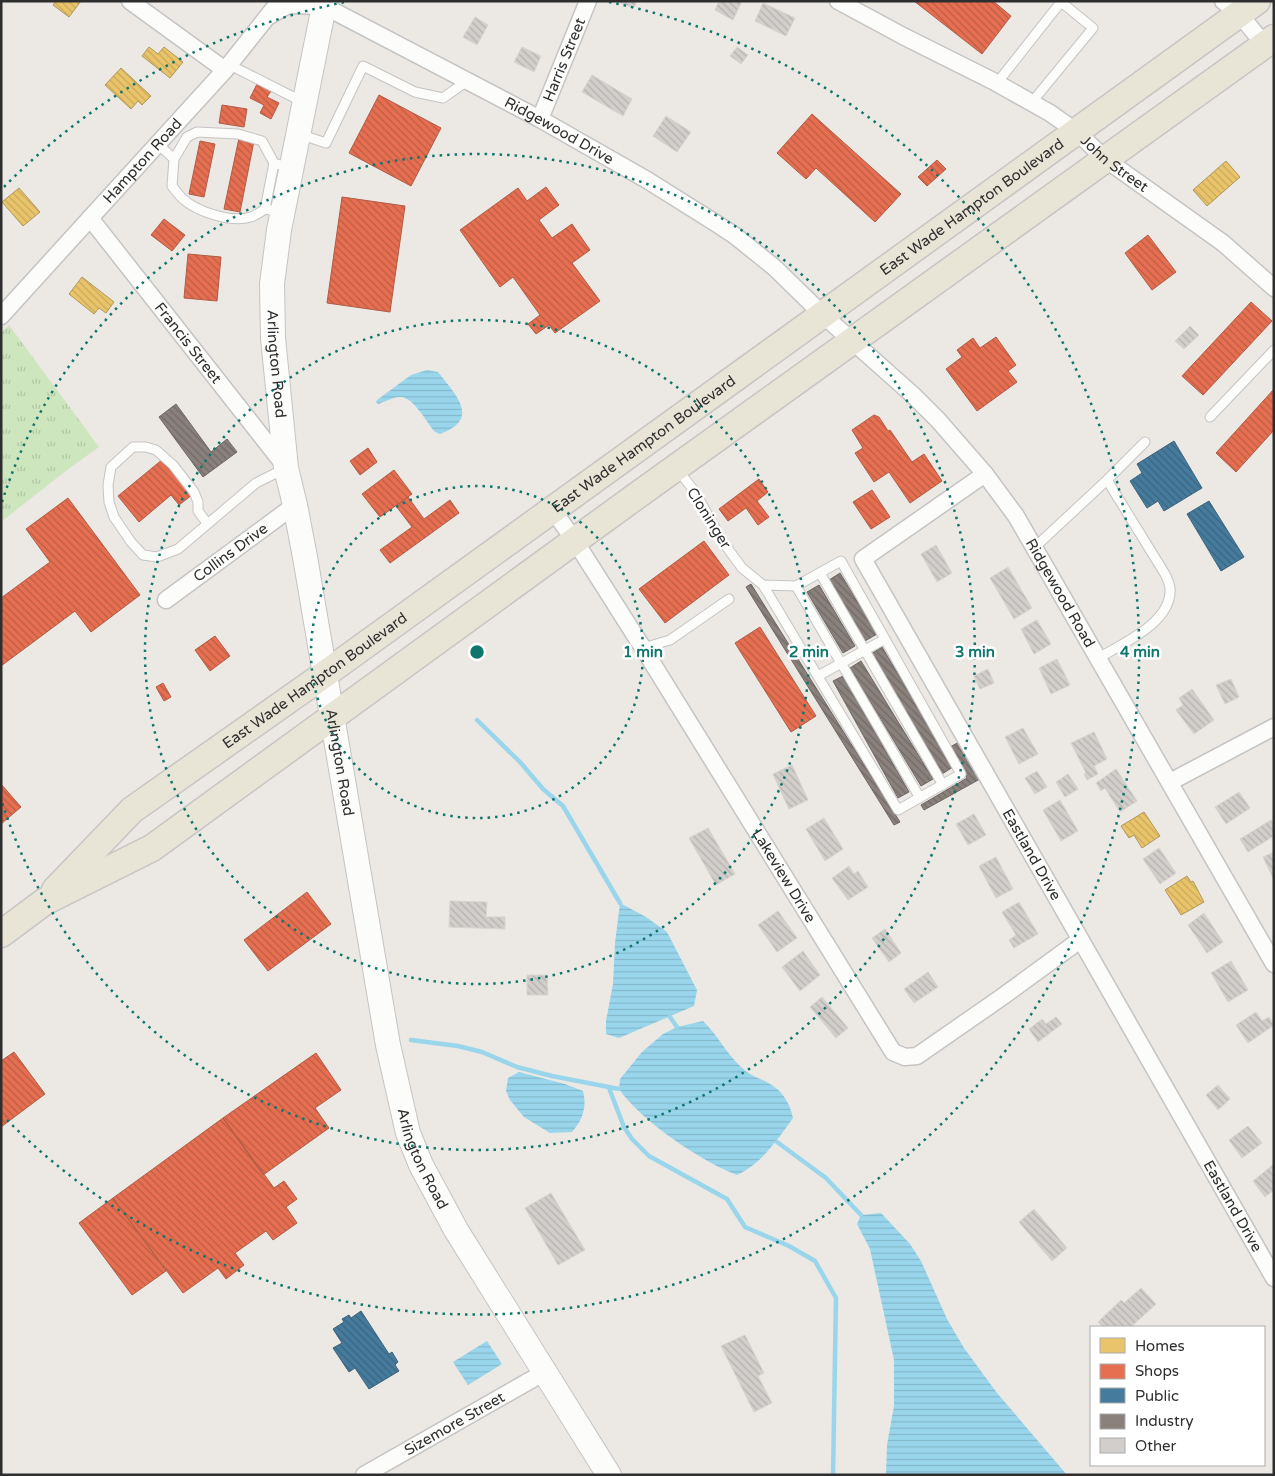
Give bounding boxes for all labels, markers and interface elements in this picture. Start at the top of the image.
street label: Harris Street [539,15,589,104]
street label: Ridgewood Drive [501,93,617,168]
street label: Hampton Road [99,115,186,207]
street label: John Street [1077,131,1152,196]
street label: East Wade Hampton Boulevard [876,135,1067,279]
street label: Francis Street [151,299,226,387]
street label: Arlington Road [263,310,290,419]
street label: East Wade Hampton Boulevard [548,372,739,516]
street label: Cloninger [683,484,735,552]
street label: Collins Drive [190,519,271,586]
street label: Ridgewood Road [1022,535,1099,651]
street label: East Wade Hampton Boulevard [219,609,411,752]
centre of rings [468,643,486,661]
text: 1 min [623,643,663,661]
text: 2 min [789,643,829,661]
text: 3 min [955,643,995,661]
text: 4 min [1120,643,1160,661]
street label: Arlington Road [322,707,358,817]
street label: Eastland Drive [999,805,1065,903]
street label: Lakeview Drive [748,826,820,926]
street label: Arlington Road [394,1106,452,1212]
street label: Eastland Drive [1200,1157,1266,1255]
legend [1090,1326,1265,1466]
text: Homes [1135,1337,1185,1355]
text: Shops [1135,1362,1179,1380]
text: Public [1135,1387,1179,1405]
street label: Sizemore Street [401,1388,508,1459]
text: Industry [1135,1412,1194,1430]
text: Other [1135,1437,1177,1455]

